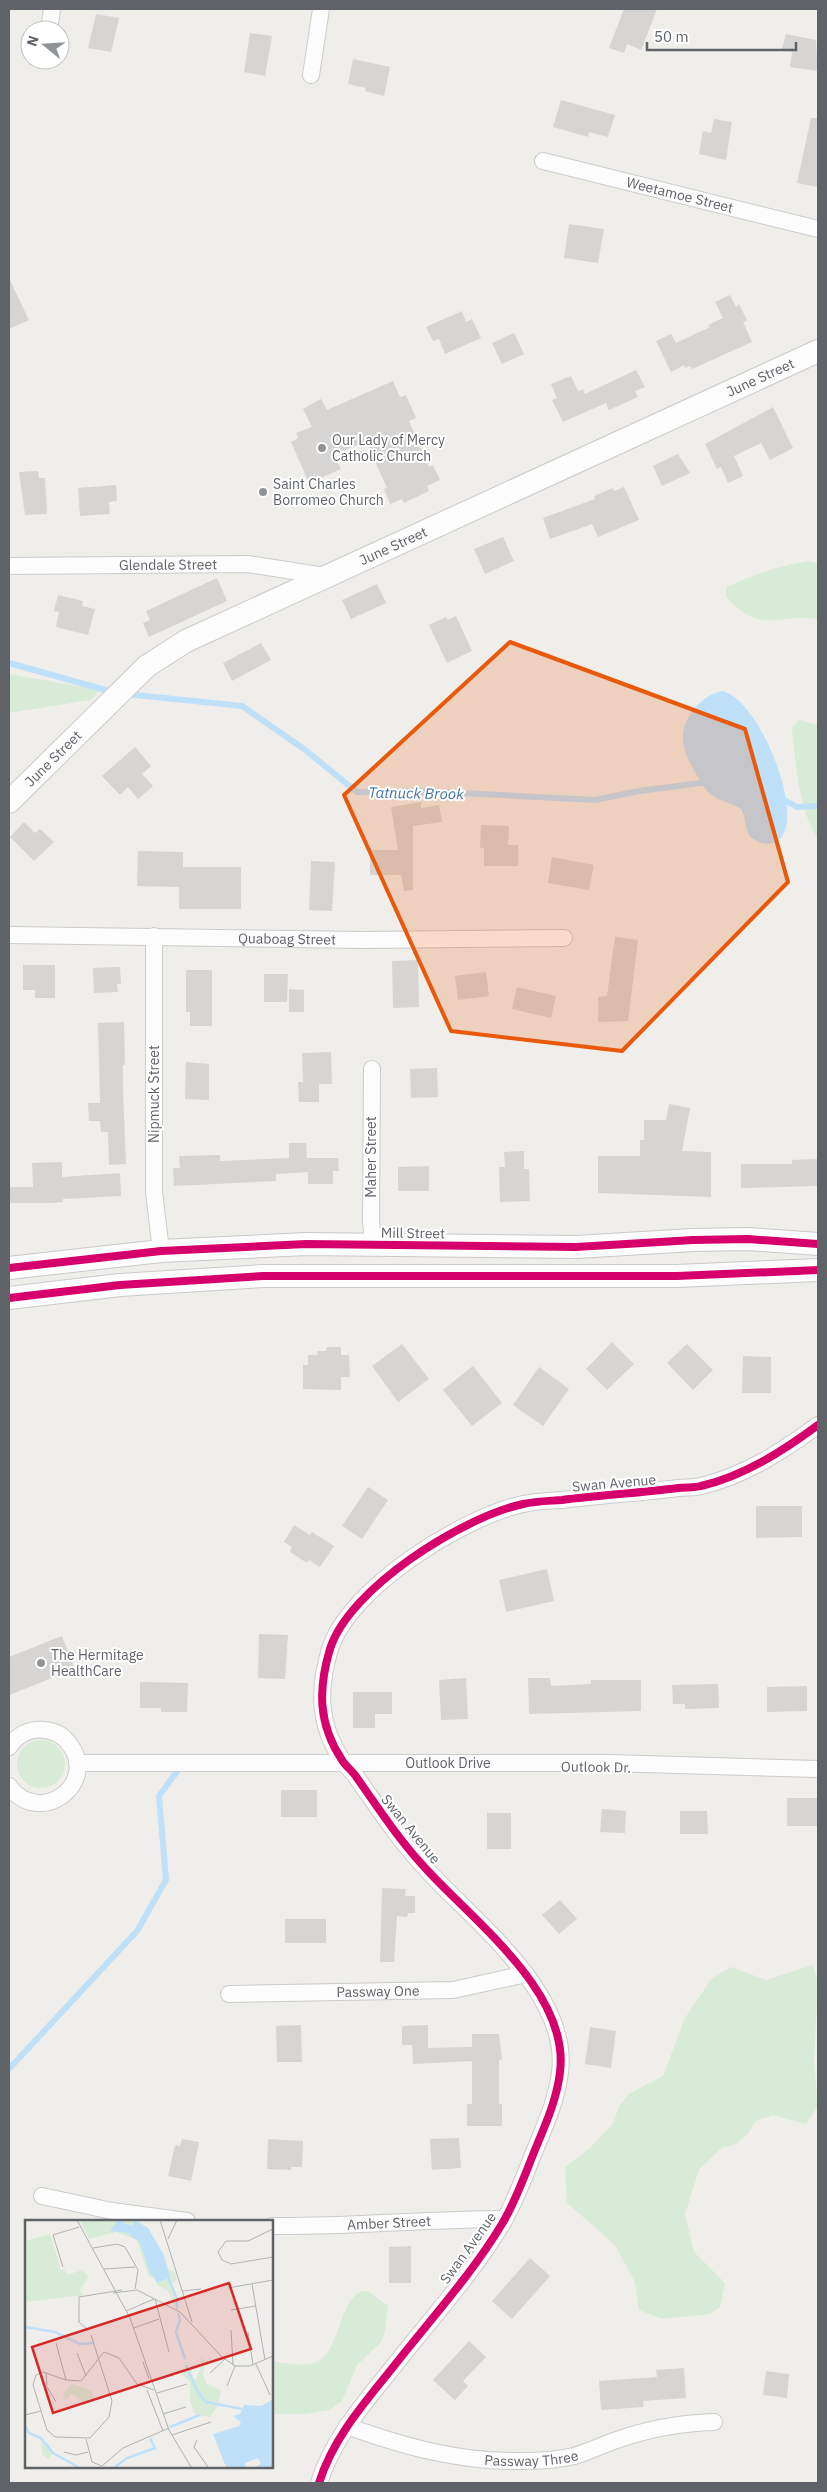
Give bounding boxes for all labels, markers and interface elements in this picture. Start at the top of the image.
north arrow [20,20,70,70]
scale bar [647,20,796,52]
text: 50 m [654,27,689,46]
text: N [23,33,43,49]
street label: Weetamoe Street [625,173,735,217]
street label: June Street [724,354,797,401]
place label: Our Lady of Mercy Catholic Church [332,431,445,465]
marker: Our Lady of Mercy Catholic Church [316,442,328,454]
place label: Saint Charles Borromeo Church [273,475,384,509]
marker: Saint Charles Borromeo Church [257,486,269,498]
street label: June Street [356,523,430,569]
street label: Glendale Street [119,555,217,574]
street label: June Street [21,727,85,790]
water label: Tatnuck Brook [368,783,464,803]
street label: Quaboag Street [238,929,336,949]
street label: Nipmuck Street [145,1045,163,1143]
street label: Maher Street [362,1116,380,1198]
street label: Mill Street [381,1223,445,1243]
street label: Swan Avenue [571,1470,657,1496]
place label: The Hermitage HealthCare [51,1646,144,1680]
marker: The Hermitage HealthCare [35,1657,47,1669]
street label: Outlook Drive [405,1754,491,1772]
street label: Outlook Dr. [561,1757,631,1777]
street label: Swan Avenue [377,1791,445,1868]
street label: Passway One [336,1982,420,2001]
street label: Swan Avenue [436,2208,500,2287]
street label: Amber Street [347,2212,431,2234]
inset map [25,2220,272,2467]
street label: Passway Three [484,2446,581,2470]

